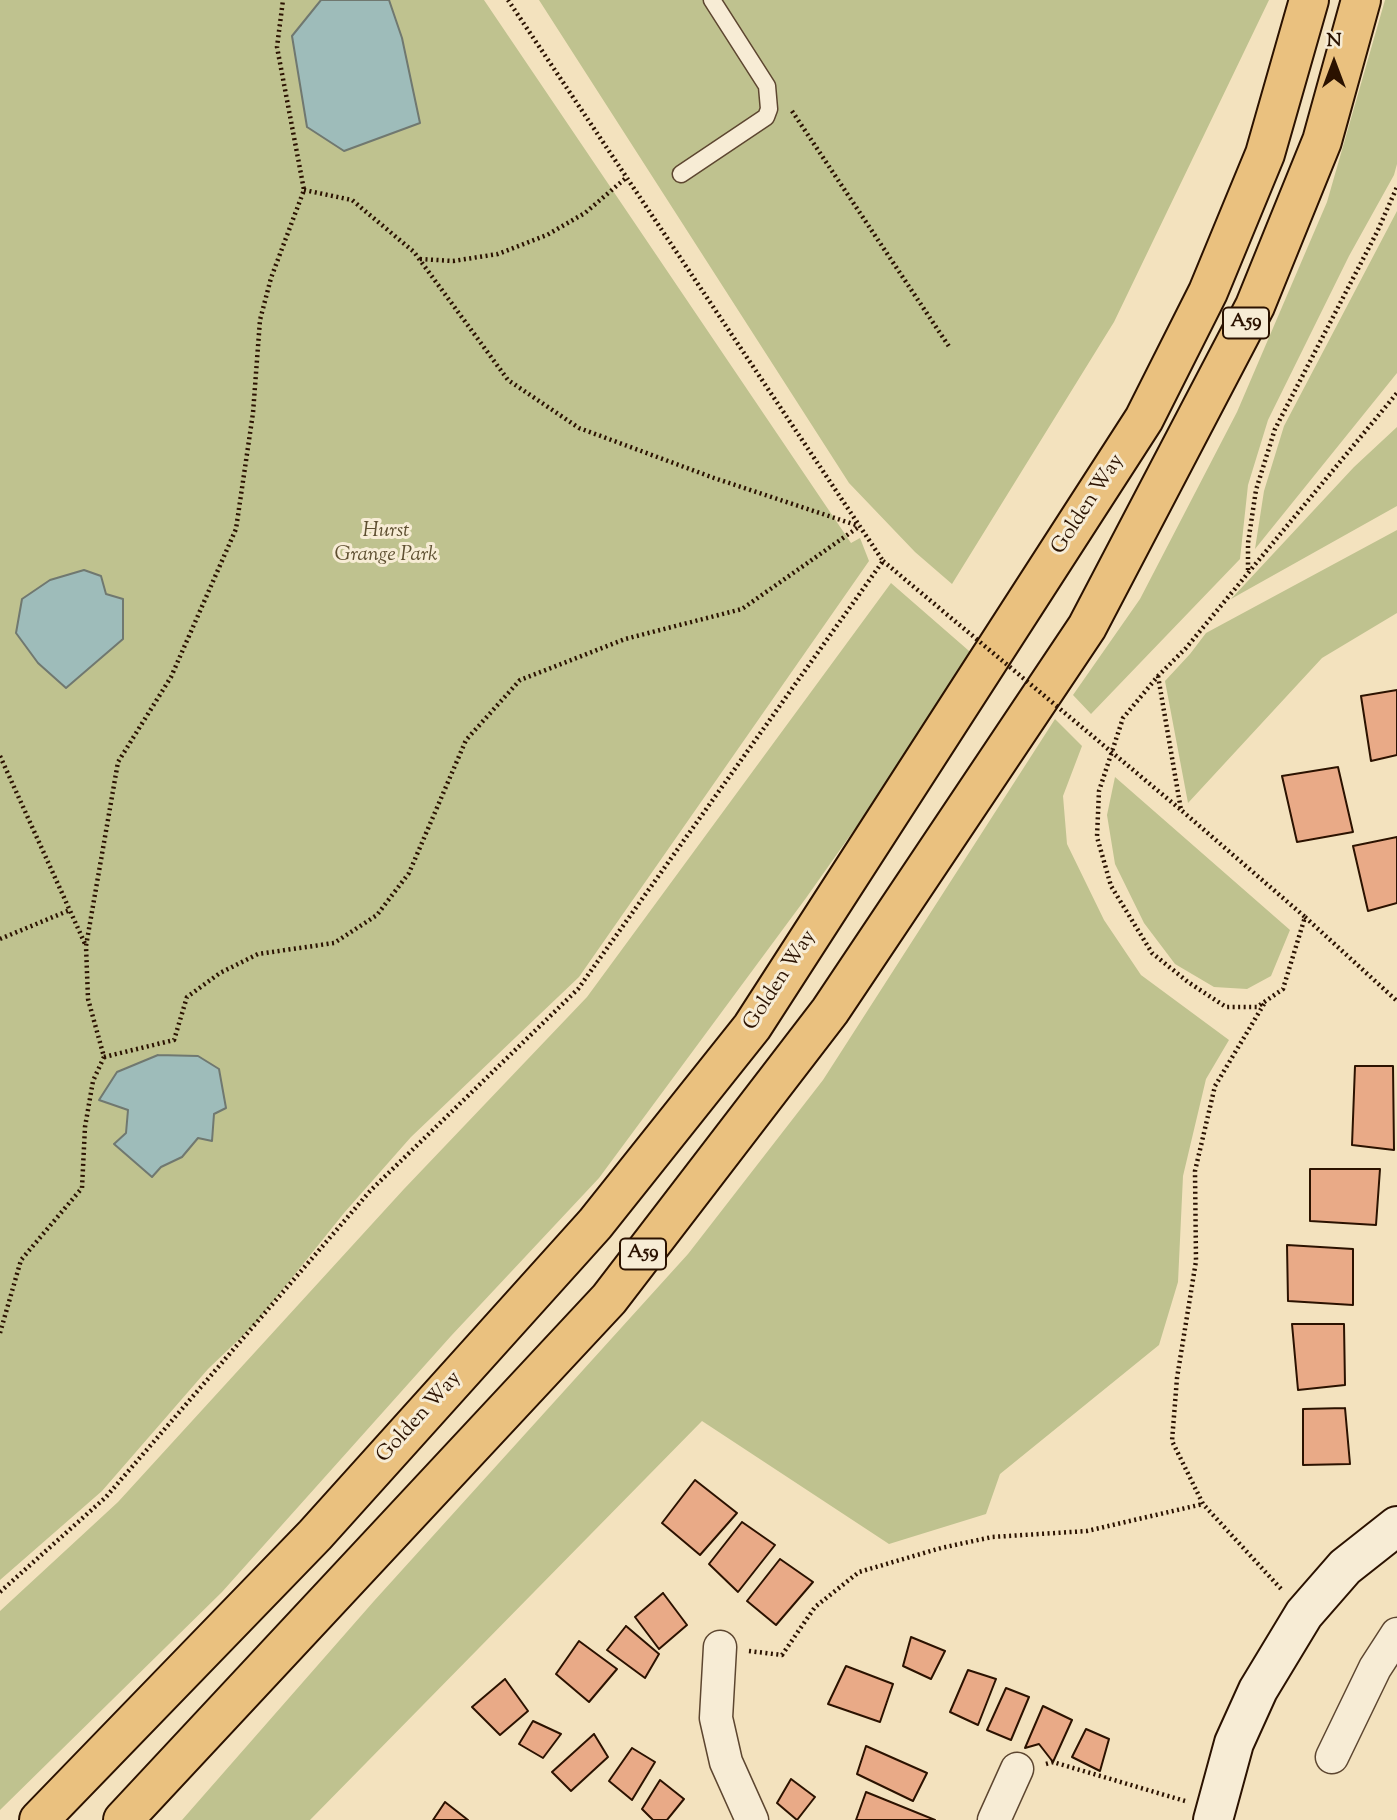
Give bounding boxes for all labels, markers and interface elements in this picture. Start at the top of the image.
north arrow [1299,28,1369,98]
text: N [1326,28,1342,55]
road number: A59 [1223,308,1269,338]
street label: Golden Way [1047,450,1131,560]
park label: Hurst Grange Park [335,519,437,569]
street label: Golden Way [739,926,823,1036]
road number: A59 [620,1238,666,1270]
street label: Golden Way [372,1367,468,1469]

